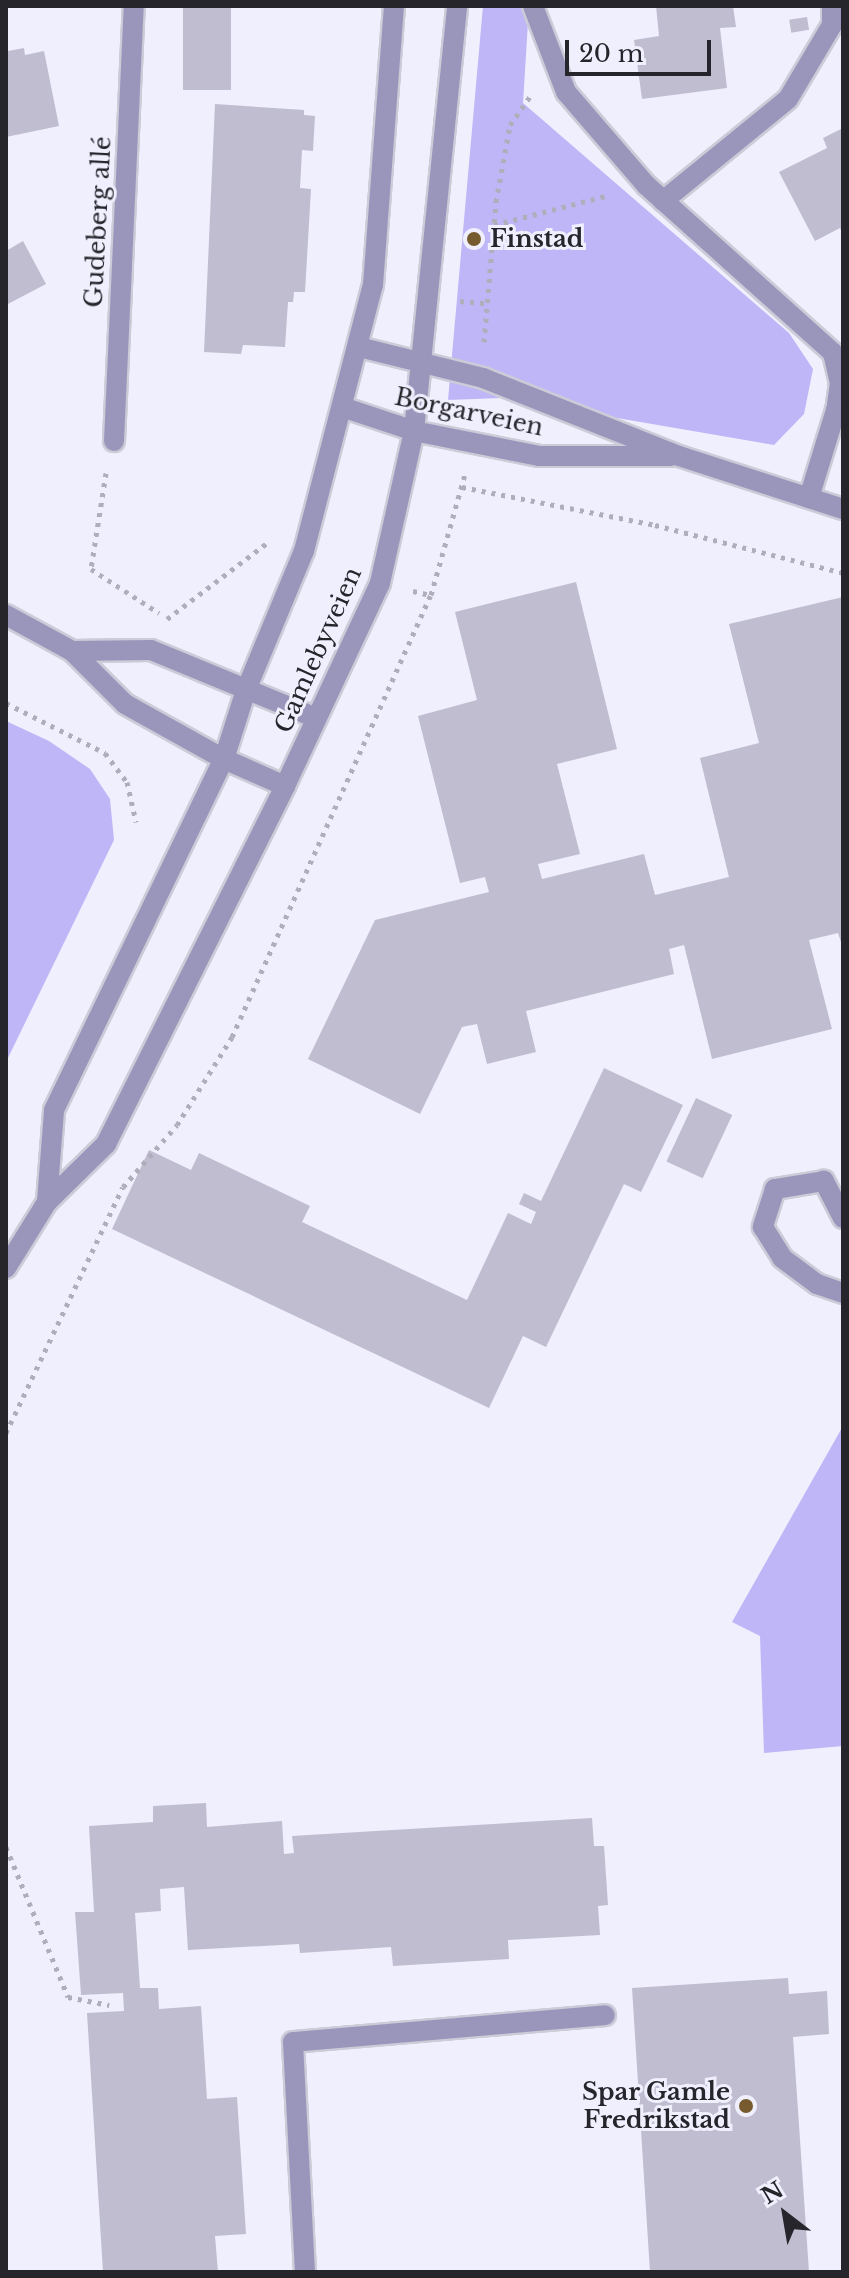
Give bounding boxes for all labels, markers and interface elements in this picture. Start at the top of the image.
scale bar [569,24,715,74]
text: 20 m [579,39,644,68]
street label: Gudeberg allé [79,136,117,308]
place label: Finstad [490,225,583,253]
marker: Finstad [465,230,483,248]
street label: Borgarveien [392,382,546,442]
street label: Gamlebyveien [269,563,367,737]
place label: Spar Gamle Fredrikstad [582,2078,730,2134]
marker: Spar Gamle Fredrikstad [737,2097,755,2115]
north arrow [745,2174,825,2254]
text: N [757,2176,788,2210]

